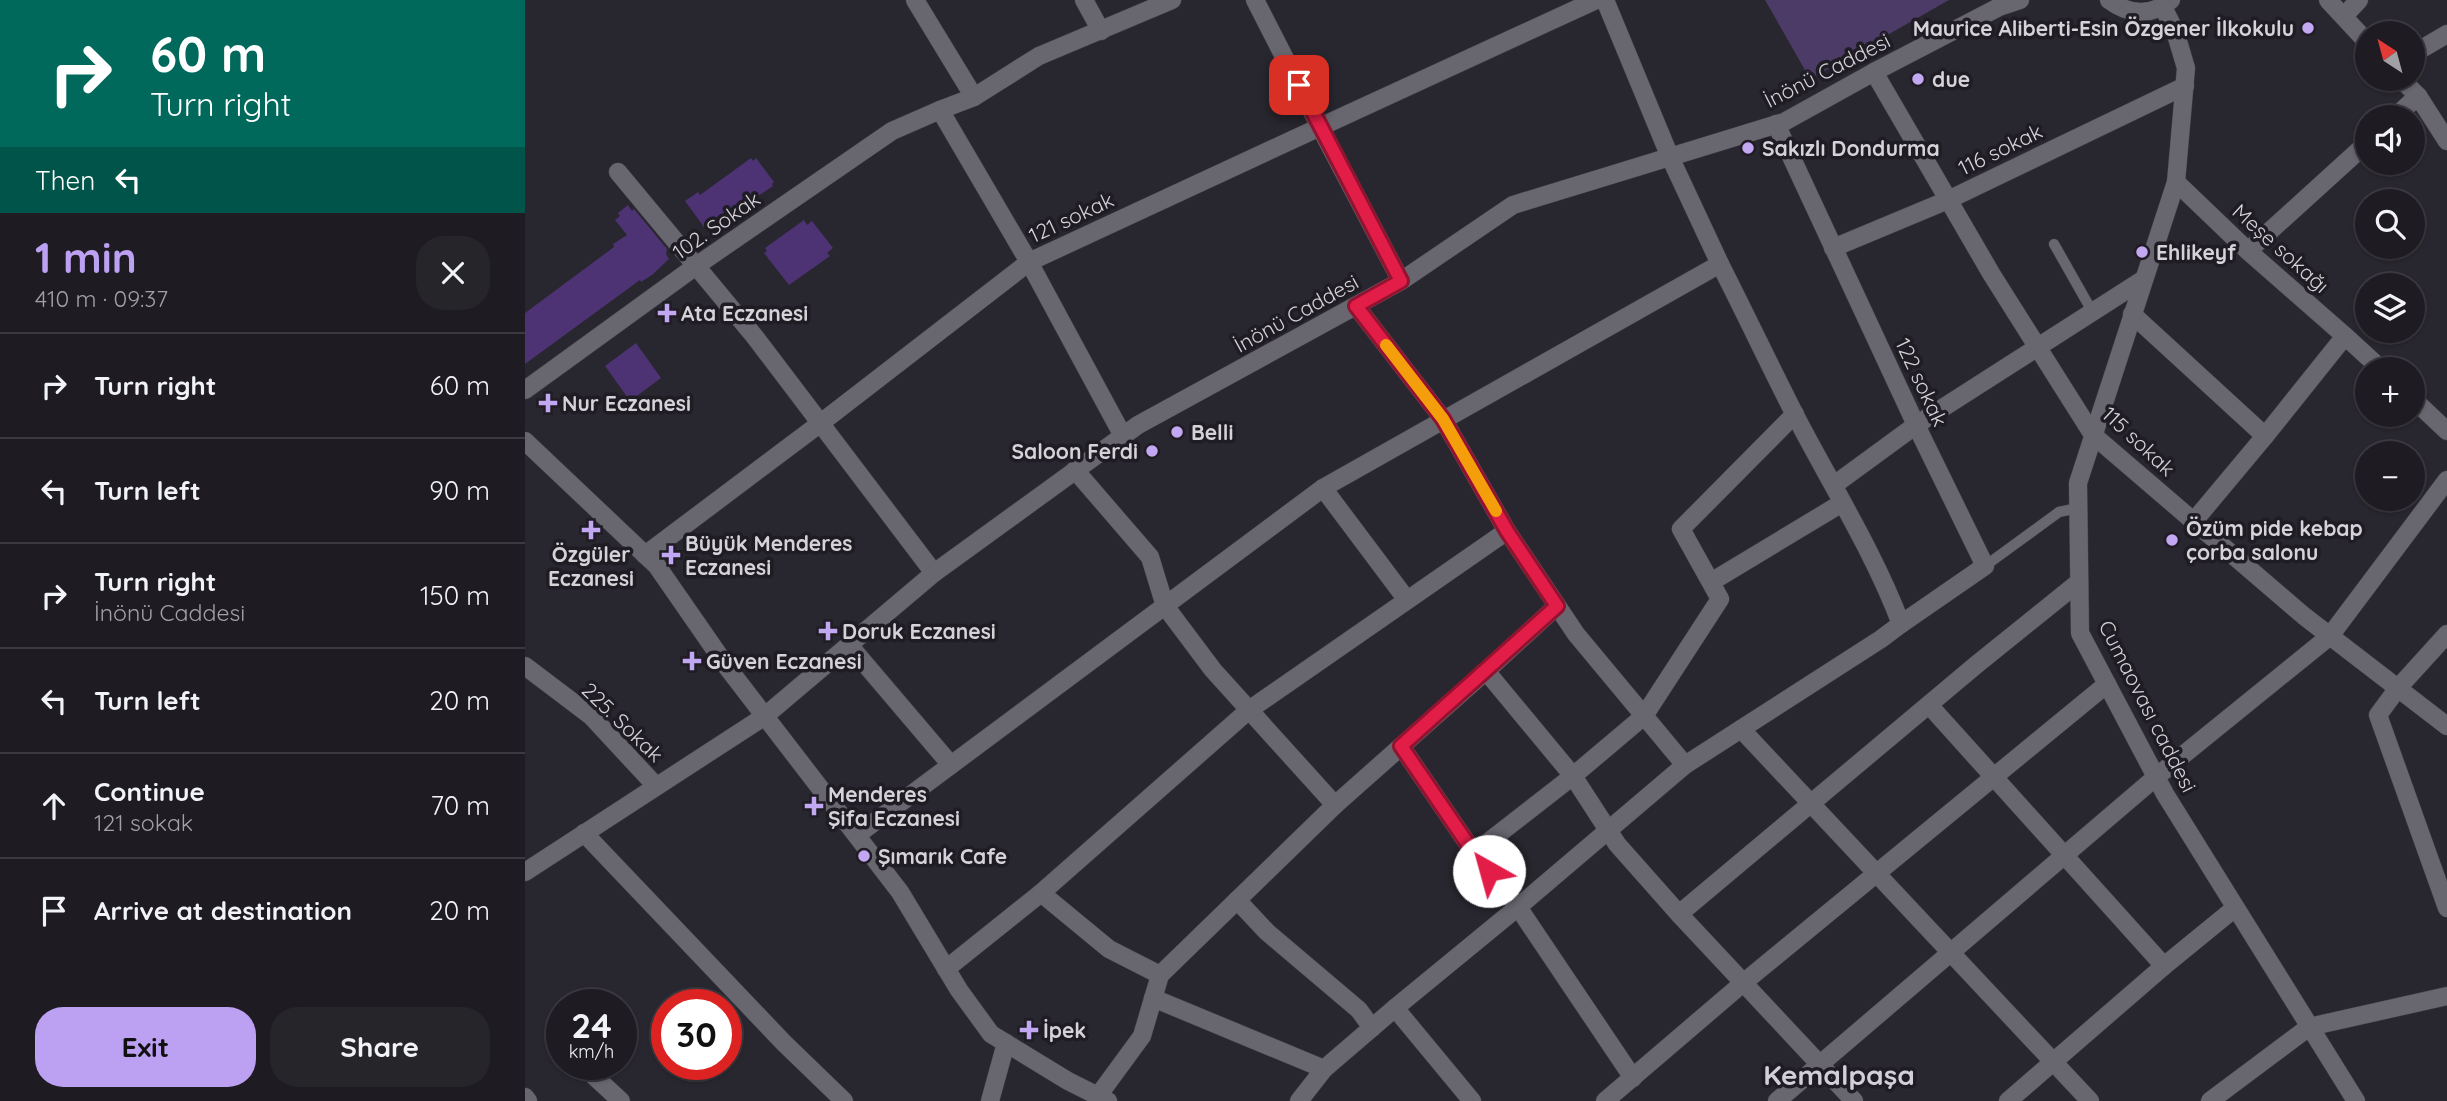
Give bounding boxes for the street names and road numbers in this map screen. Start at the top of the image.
street label: İnönü Caddesi [1760,27,1894,113]
street label: 116 sokak [1954,118,2046,180]
street label: 102. Sokak [667,185,765,265]
street label: 121 sokak [1024,186,1118,248]
street label: Meşe sokağı [2227,198,2335,298]
street label: İnönü Caddesi [1229,268,1363,358]
street label: 122 sokak [1890,334,1954,430]
street label: 115 sokak [2097,401,2181,481]
street label: Cumaovası caddesi [2093,616,2203,796]
street label: 225. Sokak [577,677,669,767]

